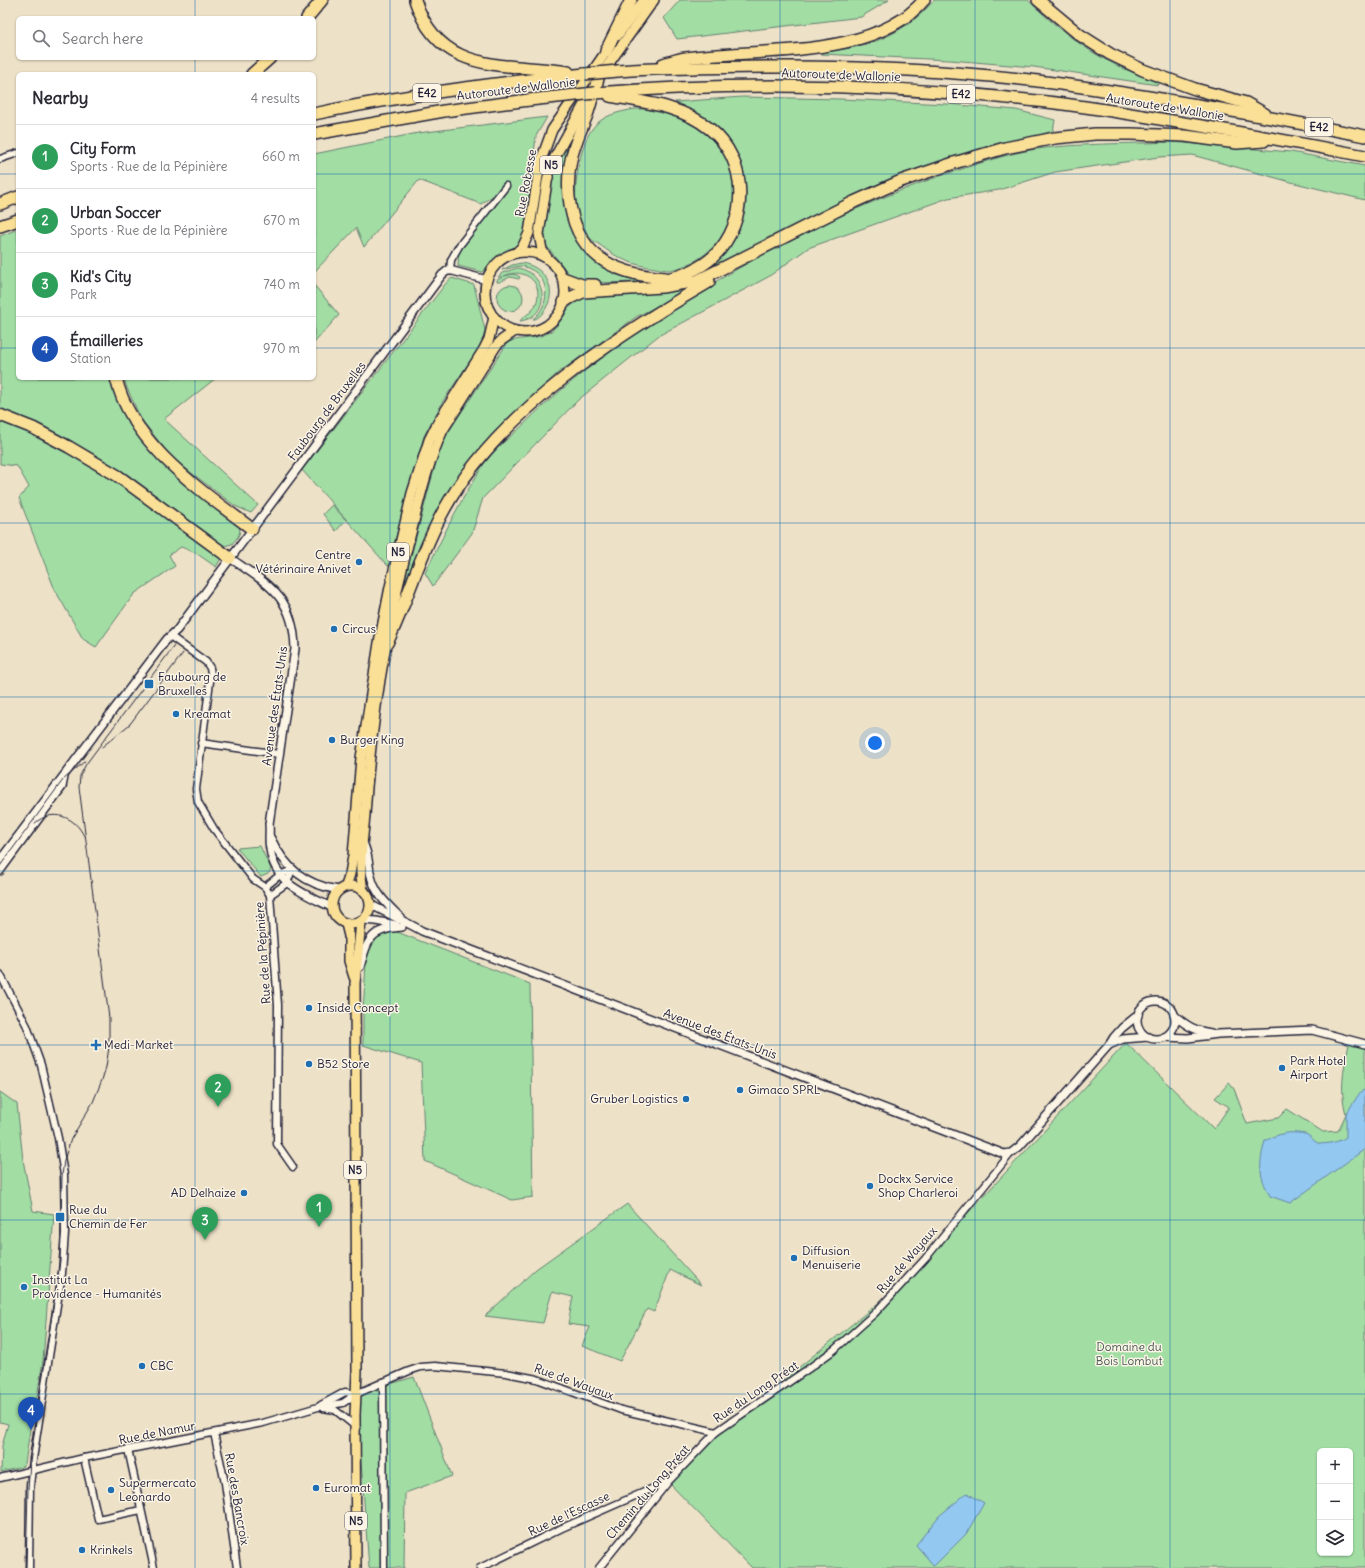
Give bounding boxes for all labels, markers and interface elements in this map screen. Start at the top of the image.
search box [16,16,316,60]
icon: search [30,27,52,49]
text: Search here [62,29,143,48]
street label: Autoroute de Wallonie [781,65,901,84]
street label: Autoroute de Wallonie [456,74,576,103]
road number: E42 [413,84,441,102]
road number: E42 [947,85,975,103]
text: Nearby [32,87,88,109]
text: 4 results [251,90,300,107]
street label: Autoroute de Wallonie [1105,90,1225,123]
road number: E42 [1305,118,1333,136]
text: City Form [70,139,136,158]
text: 1 [42,148,48,165]
text: 660 m [262,148,300,165]
street label: Rue Robesse [512,148,539,218]
road number: N5 [540,156,562,174]
text: Sports · Rue de la Pépinière [70,158,228,175]
text: Urban Soccer [70,203,161,222]
text: 2 [41,212,49,229]
text: 670 m [263,212,300,229]
text: Sports · Rue de la Pépinière [70,222,228,239]
text: Kid's City [70,267,132,286]
text: 3 [41,276,49,293]
text: 740 m [263,276,300,293]
text: Park [70,286,97,303]
text: Émailleries [70,331,143,350]
text: 4 [41,340,49,357]
text: 970 m [263,340,300,357]
text: Station [70,350,111,367]
street label: Faubourg de Bruxelles [284,358,369,463]
road number: N5 [387,543,409,561]
place label: Centre Vétérinaire Anivet [256,547,351,576]
marker: Centre Vétérinaire Anivet [354,557,364,567]
place label: Circus [342,621,376,636]
marker: Circus [329,624,339,634]
street label: Avenue des États-Unis [259,645,290,767]
place label: Faubourg de Bruxelles [158,669,226,698]
marker: Faubourg de Bruxelles [143,678,155,690]
place label: Kreamat [184,706,231,721]
marker: Kreamat [171,709,181,719]
place label: Burger King [340,732,404,747]
your location [865,733,885,753]
marker: Burger King [327,735,337,745]
street label: Rue de la Pépinière [251,901,274,1005]
place label: Inside Concept [317,1000,398,1015]
marker: Inside Concept [304,1003,314,1013]
street label: Avenue des États-Unis [661,1005,779,1062]
place label: Medi-Market [104,1037,173,1052]
marker: Medi-Market [91,1040,101,1050]
place label: Park Hotel Airport [1290,1053,1346,1082]
place label: B52 Store [317,1056,369,1071]
marker: B52 Store [304,1059,314,1069]
marker: Park Hotel Airport [1277,1063,1287,1073]
pin: 2 [205,1074,231,1107]
place label: Gimaco SPRL [748,1082,821,1097]
marker: Gimaco SPRL [735,1085,745,1095]
place label: Gruber Logistics [590,1091,678,1106]
marker: Gruber Logistics [681,1094,691,1104]
road number: N5 [344,1161,366,1179]
place label: Dockx Service Shop Charleroi [878,1171,958,1200]
marker: Dockx Service Shop Charleroi [865,1181,875,1191]
place label: AD Delhaize [171,1185,236,1200]
marker: AD Delhaize [239,1188,249,1198]
pin: 1 [306,1194,332,1227]
place label: Rue du Chemin de Fer [69,1202,147,1231]
pin: 3 [192,1207,218,1240]
marker: Rue du Chemin de Fer [54,1211,66,1223]
street label: Rue de Wayaux [873,1223,940,1296]
place label: Diffusion Menuiserie [802,1243,861,1272]
marker: Diffusion Menuiserie [789,1253,799,1263]
place label: Institut La Providence - Humanités [32,1272,161,1301]
marker: Institut La Providence - Humanités [19,1282,29,1292]
park label: Domaine du Bois Lombut [1096,1339,1162,1368]
place label: CBC [150,1358,174,1373]
street label: Rue du Long Préat [710,1358,801,1426]
street label: Rue de Wayaux [532,1360,616,1403]
marker: CBC [137,1361,147,1371]
pin: 4 [18,1397,44,1430]
street label: Rue de Namur [117,1418,197,1447]
street label: Chemin du Long Préat [603,1441,693,1542]
map controls [1317,1448,1353,1556]
button: + [1317,1448,1353,1484]
street label: Rue des Bancroix [222,1452,253,1546]
place label: Supermercato Leonardo [119,1475,197,1504]
place label: Euromat [324,1480,371,1495]
marker: Euromat [311,1483,321,1493]
button: − [1317,1484,1353,1520]
marker: Supermercato Leonardo [106,1485,116,1495]
street label: Rue de l'Escasse [526,1488,612,1539]
road number: N5 [345,1512,367,1530]
button: layers [1317,1520,1353,1556]
place label: Krinkels [90,1542,133,1557]
marker: Krinkels [77,1545,87,1555]

